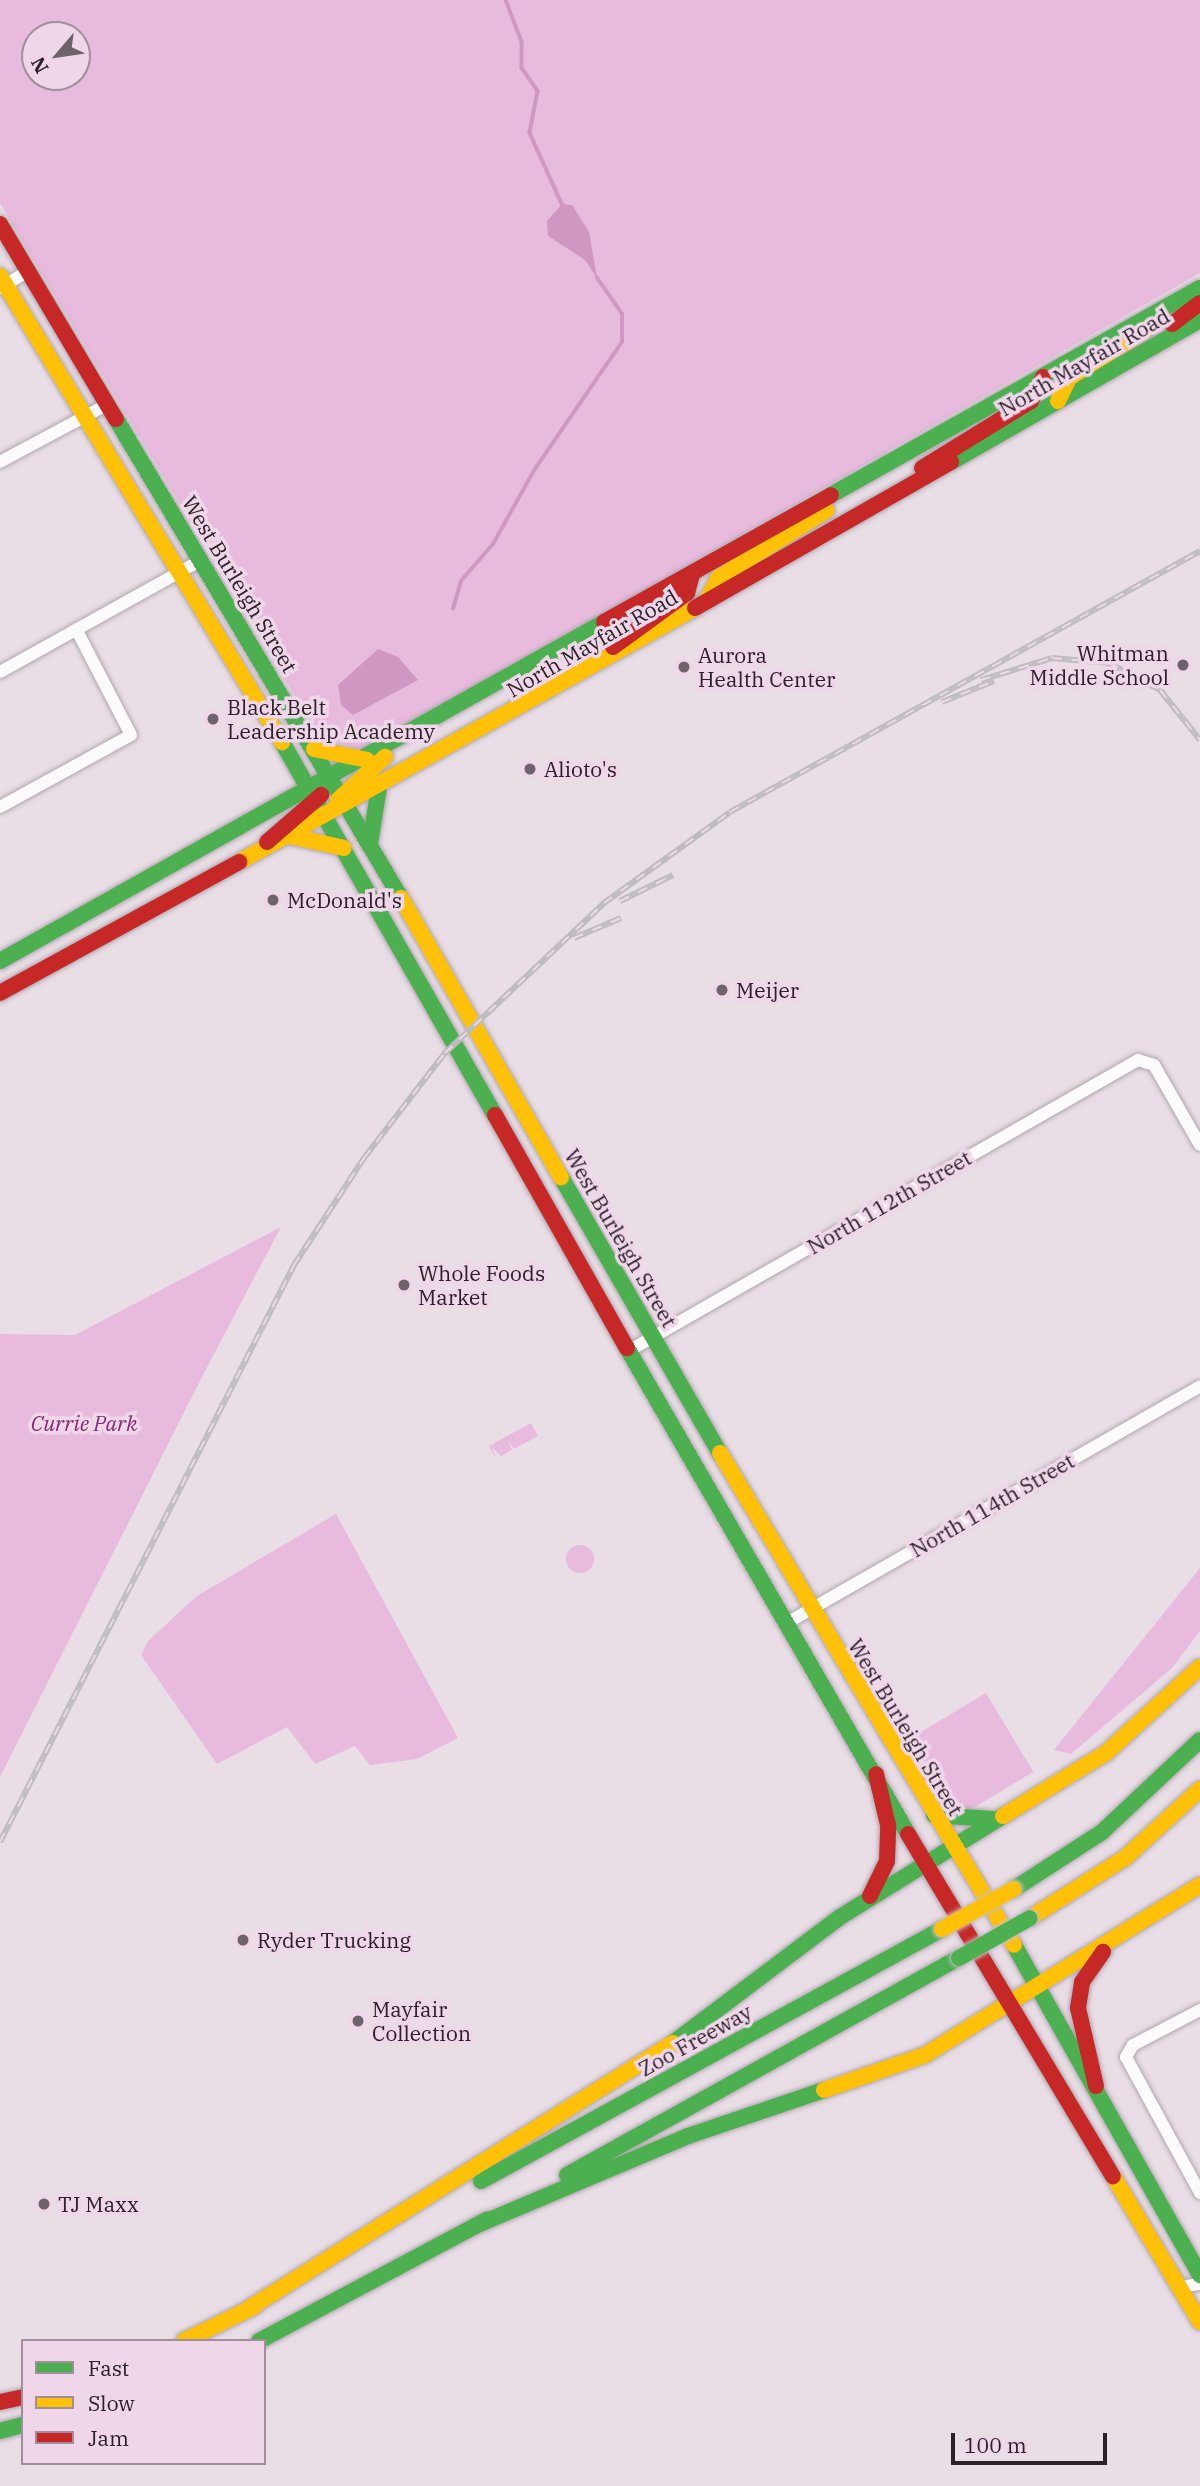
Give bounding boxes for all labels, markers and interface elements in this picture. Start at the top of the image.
north arrow [21,21,91,91]
text: N [25,53,54,78]
street label: North Mayfair Road [994,303,1174,421]
street label: West Burleigh Street [177,491,303,677]
street label: North Mayfair Road [502,584,682,702]
place label: Whitman Middle School [1030,640,1169,690]
place label: Aurora Health Center [698,642,835,692]
marker: Whitman Middle School [1175,657,1191,673]
marker: Aurora Health Center [676,659,692,675]
place label: Black Belt Leadership Academy [227,694,435,744]
marker: Black Belt Leadership Academy [205,711,221,727]
place label: Alioto's [544,756,617,782]
marker: Alioto's [522,761,538,777]
place label: McDonald's [287,887,402,913]
marker: McDonald's [265,892,281,908]
place label: Meijer [736,977,799,1003]
marker: Meijer [714,982,730,998]
street label: West Burleigh Street [560,1144,682,1332]
street label: North 112th Street [803,1145,975,1259]
place label: Whole Foods Market [418,1260,545,1310]
marker: Whole Foods Market [396,1277,412,1293]
park label: Currie Park [31,1410,137,1436]
street label: North 114th Street [906,1448,1078,1562]
street label: West Burleigh Street [843,1634,969,1820]
place label: Ryder Trucking [257,1927,411,1953]
marker: Ryder Trucking [235,1932,251,1948]
place label: Mayfair Collection [372,1996,471,2046]
street label: Zoo Freeway [634,1999,756,2081]
marker: Mayfair Collection [350,2013,366,2029]
place label: TJ Maxx [58,2191,139,2217]
marker: TJ Maxx [36,2196,52,2212]
legend [21,2339,266,2465]
text: Fast [88,2354,129,2382]
text: Slow [88,2389,135,2417]
scale bar [955,2420,1111,2464]
text: Jam [88,2424,129,2452]
text: 100 m [964,2431,1027,2459]

